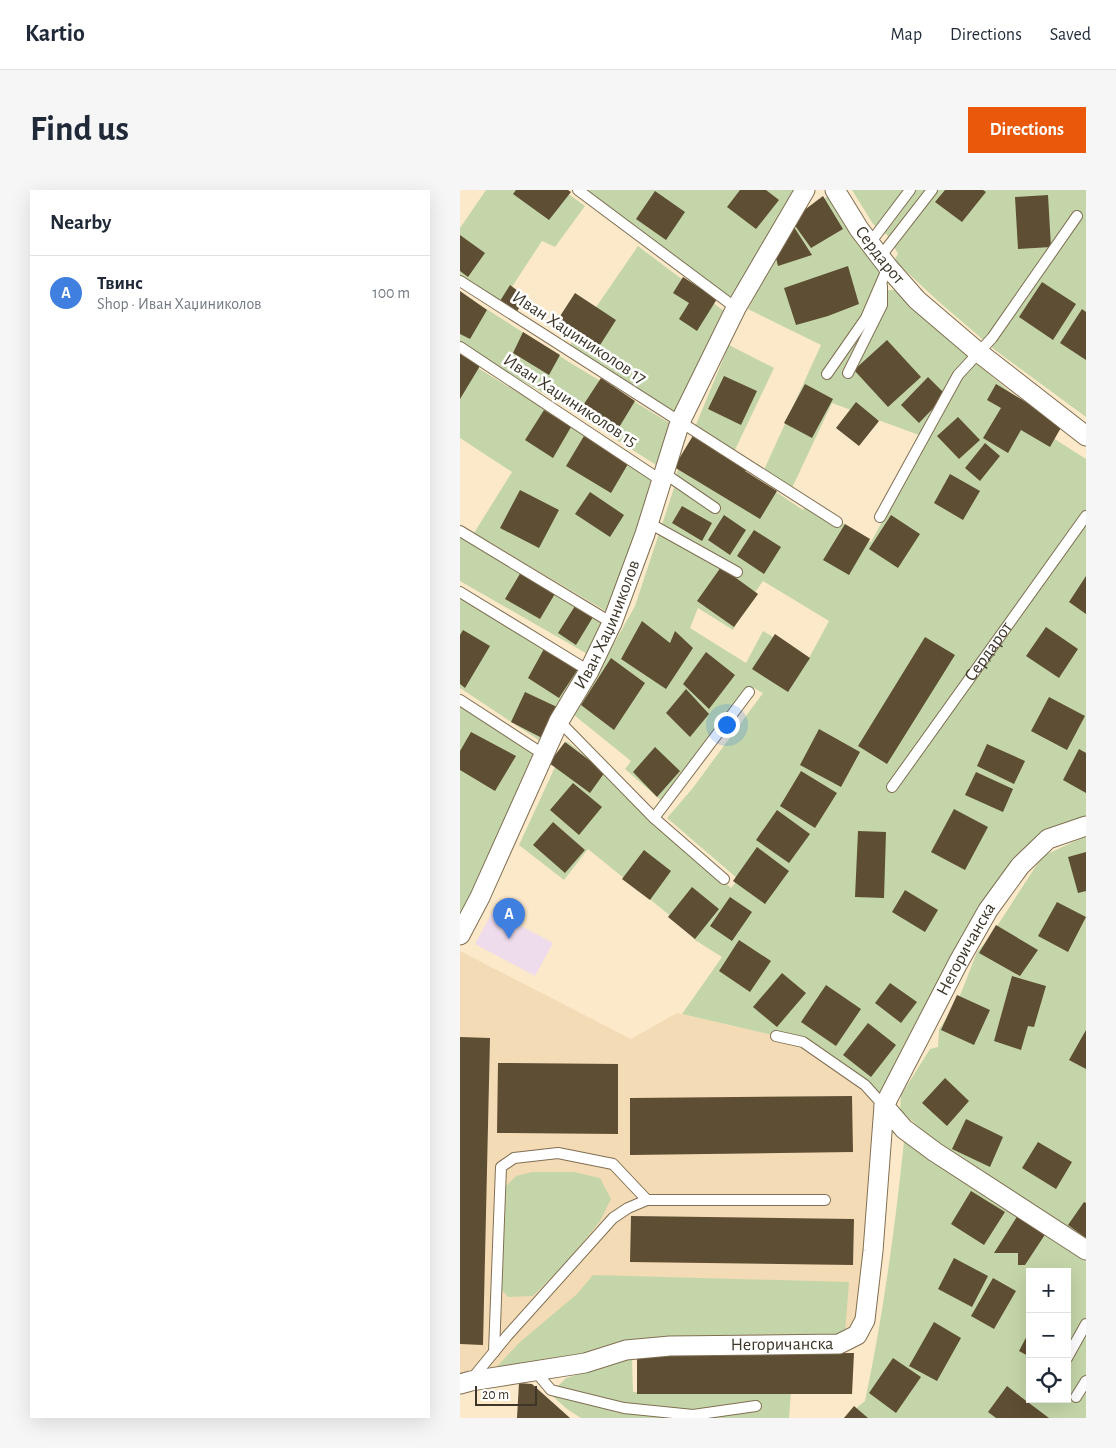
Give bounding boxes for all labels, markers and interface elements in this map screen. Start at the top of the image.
text: Kartio [25,22,85,46]
text: Map [891,26,922,44]
text: Directions [950,26,1022,44]
text: Saved [1050,26,1091,44]
button: Directions [968,107,1086,153]
text: Find us [30,112,129,147]
text: Nearby [50,212,111,233]
street label: Сердарот [851,223,908,288]
text: Твинс [97,274,143,293]
text: A [61,285,71,301]
text: 100 m [372,285,410,301]
street label: Иван Хаџиниколов 17 [509,288,649,388]
text: Shop · Иван Хаџиниколов [97,296,261,312]
street label: Иван Хаџиниколов 15 [500,351,640,451]
street label: Иван Хаџиниколов [571,558,643,693]
street label: Сердарот [961,619,1016,685]
your location [714,712,740,738]
pin: A [493,898,525,939]
street label: Негоричанска [934,899,999,999]
map controls [1026,1268,1071,1403]
button: + [1026,1268,1071,1313]
button: − [1026,1313,1071,1358]
street label: Негоричанска [730,1335,834,1354]
button: locate [1026,1358,1071,1403]
scale bar [475,1383,538,1406]
text: 20 m [482,1388,509,1402]

